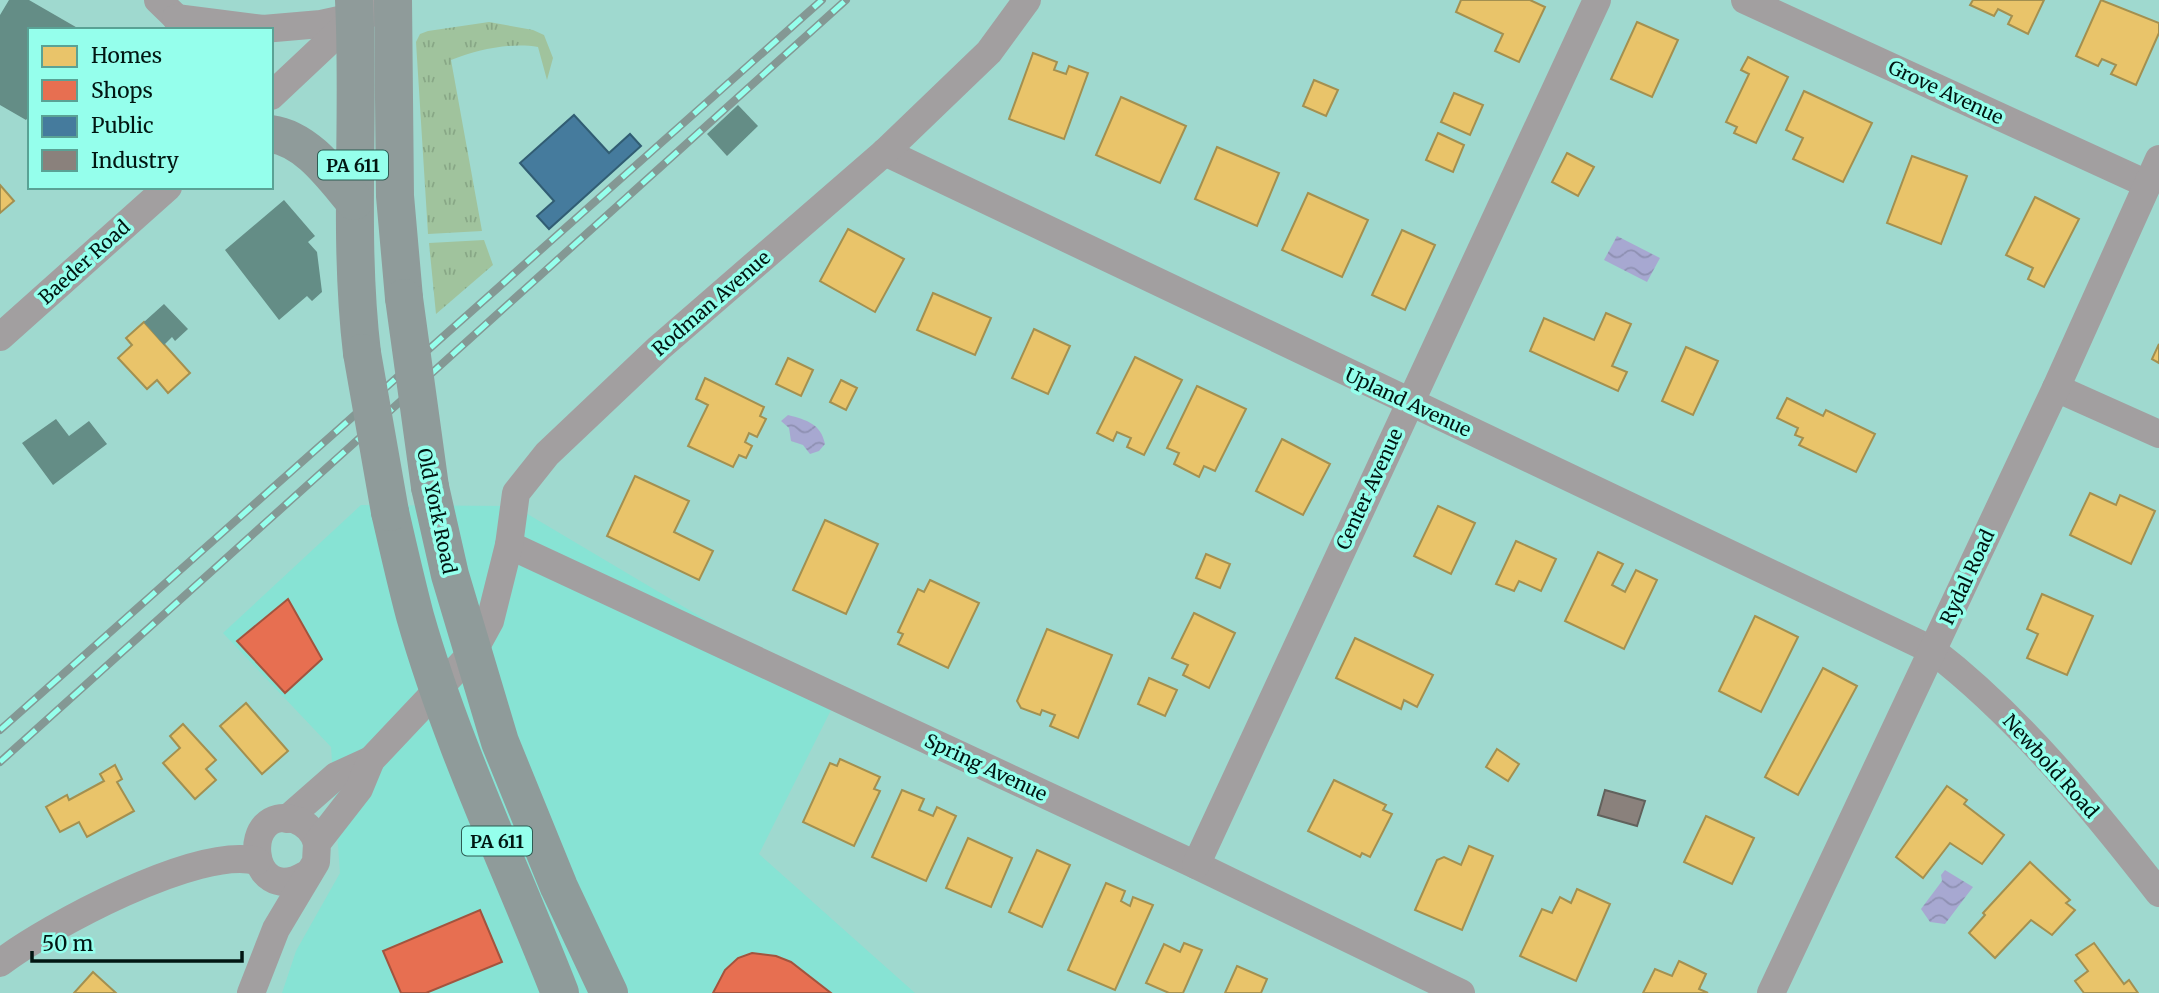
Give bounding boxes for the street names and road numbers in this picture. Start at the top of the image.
street label: Grove Avenue [1885,55,2007,129]
road number: PA 611 [318,150,388,180]
street label: Baeder Road [33,215,135,309]
street label: Rodman Avenue [647,245,775,361]
street label: Upland Avenue [1341,362,1475,442]
street label: Center Avenue [1330,424,1408,553]
street label: Old York Road [412,446,462,576]
street label: Rydal Road [1935,526,1999,628]
street label: Newbold Road [1998,709,2104,823]
street label: Spring Avenue [921,728,1051,806]
road number: PA 611 [462,826,532,856]

